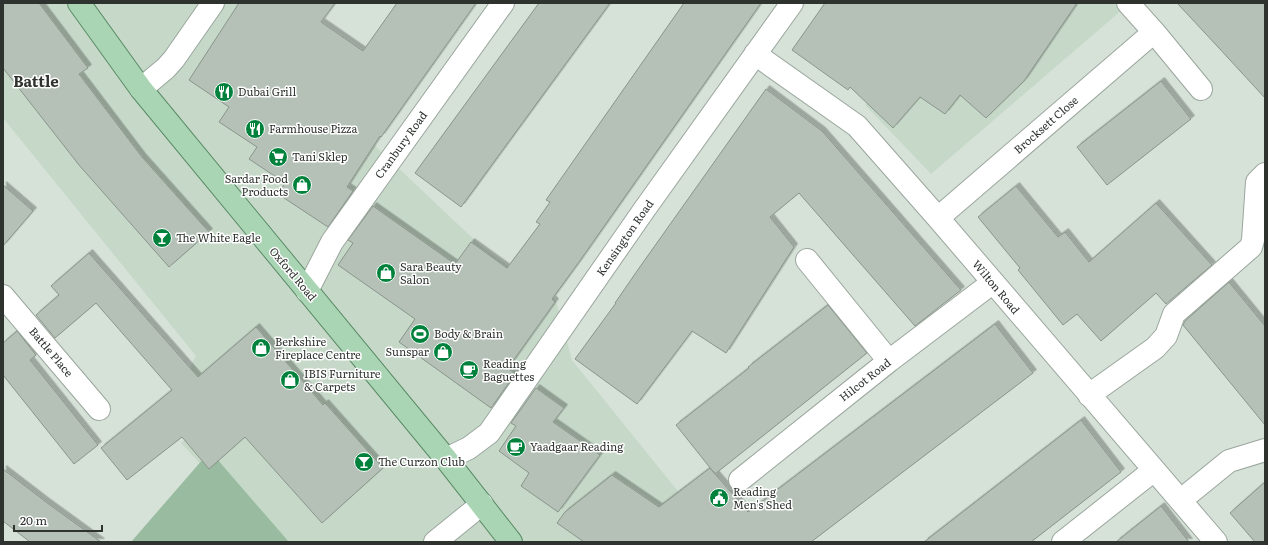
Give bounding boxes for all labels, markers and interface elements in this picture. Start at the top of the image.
district label: Battle [13,69,59,92]
restaurant icon: Dubai Grill [213,81,235,103]
place label: Dubai Grill [238,83,296,99]
street label: Brocksett Close [1010,92,1081,157]
street label: Cranbury Road [370,107,430,181]
restaurant icon: Farmhouse Pizza [244,118,266,140]
place label: Farmhouse Pizza [269,120,357,136]
supermarket icon: Tani Sklep [267,146,289,168]
place label: Tani Sklep [292,148,348,164]
place label: Sardar Food Products [225,170,288,199]
shop icon: Sardar Food Products [291,174,313,196]
street label: Kensington Road [592,196,657,279]
bar icon: The White Eagle [151,227,173,249]
place label: The White Eagle [176,229,261,245]
street label: Oxford Road [266,243,321,304]
street label: Wilton Road [969,256,1024,317]
place label: Sara Beauty Salon [400,258,462,287]
shop icon: Sara Beauty Salon [375,262,397,284]
street label: Battle Place [26,323,78,380]
sports icon: Body & Brain [409,323,431,345]
place label: Body & Brain [434,325,503,341]
place label: Berkshire Fireplace Centre [275,333,361,362]
shop icon: Berkshire Fireplace Centre [250,337,272,359]
shop icon: Sunspar [432,341,454,363]
place label: Sunspar [386,343,430,359]
street label: Hilcot Road [835,354,894,404]
place label: Reading Baguettes [483,355,534,384]
cafe icon: Reading Baguettes [458,359,480,381]
place label: IBIS Furniture & Carpets [304,365,381,394]
shop icon: IBIS Furniture & Carpets [279,369,301,391]
cafe icon: Yaadgaar Reading [505,436,527,458]
place label: Yaadgaar Reading [530,438,624,454]
bar icon: The Curzon Club [353,451,375,473]
place label: The Curzon Club [378,453,465,469]
place label: Reading Men's Shed [733,483,792,512]
public building icon: Reading Men's Shed [708,487,730,509]
scale bar [14,507,102,533]
text: 20 m [20,511,47,529]

